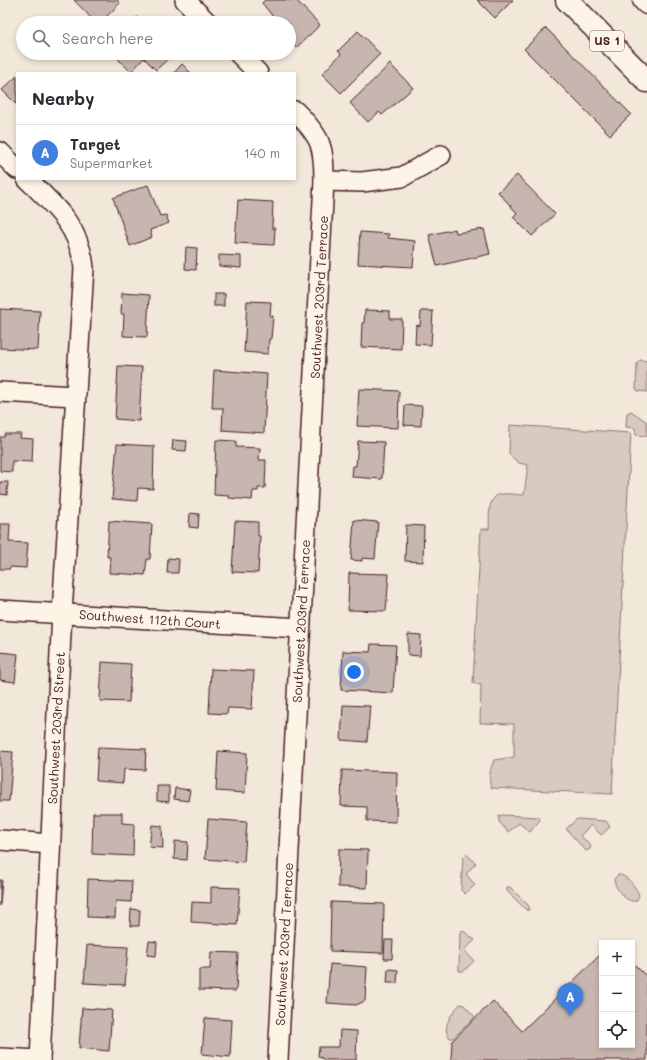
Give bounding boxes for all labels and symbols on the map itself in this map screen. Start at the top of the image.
road number: US 1 [590,31,624,51]
street label: Southwest 203rd Terrace [306,215,331,379]
street label: Southwest 203rd Terrace [288,539,313,703]
street label: Southwest 112th Court [79,605,222,632]
street label: Southwest 203rd Street [43,651,68,805]
your location [344,662,364,682]
street label: Southwest 203rd Terrace [271,862,296,1026]
pin: A [557,983,583,1016]

